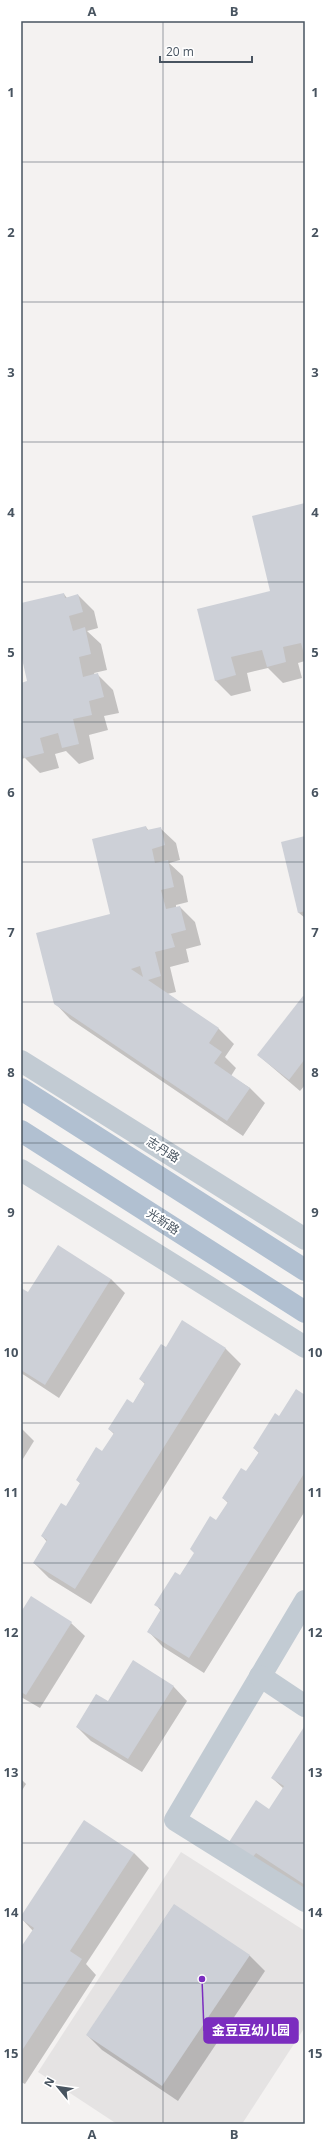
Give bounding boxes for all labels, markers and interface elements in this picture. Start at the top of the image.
text: A [88,2,97,20]
text: B [230,2,239,20]
scale bar [160,38,252,64]
text: 20 m [166,43,194,60]
text: 1 [7,83,15,101]
text: 1 [311,83,319,101]
text: 2 [7,223,15,241]
text: 2 [311,223,319,241]
text: 3 [7,363,15,381]
text: 3 [311,363,319,381]
text: 4 [7,503,15,521]
text: 4 [311,503,319,521]
text: 5 [7,643,15,661]
text: 5 [311,643,319,661]
text: 6 [7,783,15,801]
text: 6 [311,783,319,801]
text: 7 [7,923,15,941]
text: 7 [311,923,319,941]
text: 8 [7,1063,15,1081]
text: 8 [311,1063,319,1081]
street label: 志丹路 [143,1133,183,1166]
text: 9 [7,1203,15,1221]
text: 9 [311,1203,319,1221]
street label: 光新路 [144,1205,183,1239]
text: 10 [4,1343,18,1361]
text: 10 [308,1343,322,1361]
text: 11 [4,1483,18,1501]
text: 11 [308,1483,322,1501]
text: 12 [4,1623,19,1641]
text: 12 [308,1623,323,1641]
text: 13 [4,1763,18,1781]
text: 13 [308,1763,322,1781]
text: 14 [4,1903,19,1921]
text: 14 [308,1903,323,1921]
callout: 金豆豆幼儿园 [204,2018,298,2043]
text: 金豆豆幼儿园 [212,2021,290,2039]
text: 15 [4,2044,18,2062]
text: 15 [308,2044,322,2062]
north arrow [38,2067,78,2107]
text: N [40,2074,58,2089]
text: A [88,2125,97,2143]
text: B [230,2125,239,2143]

